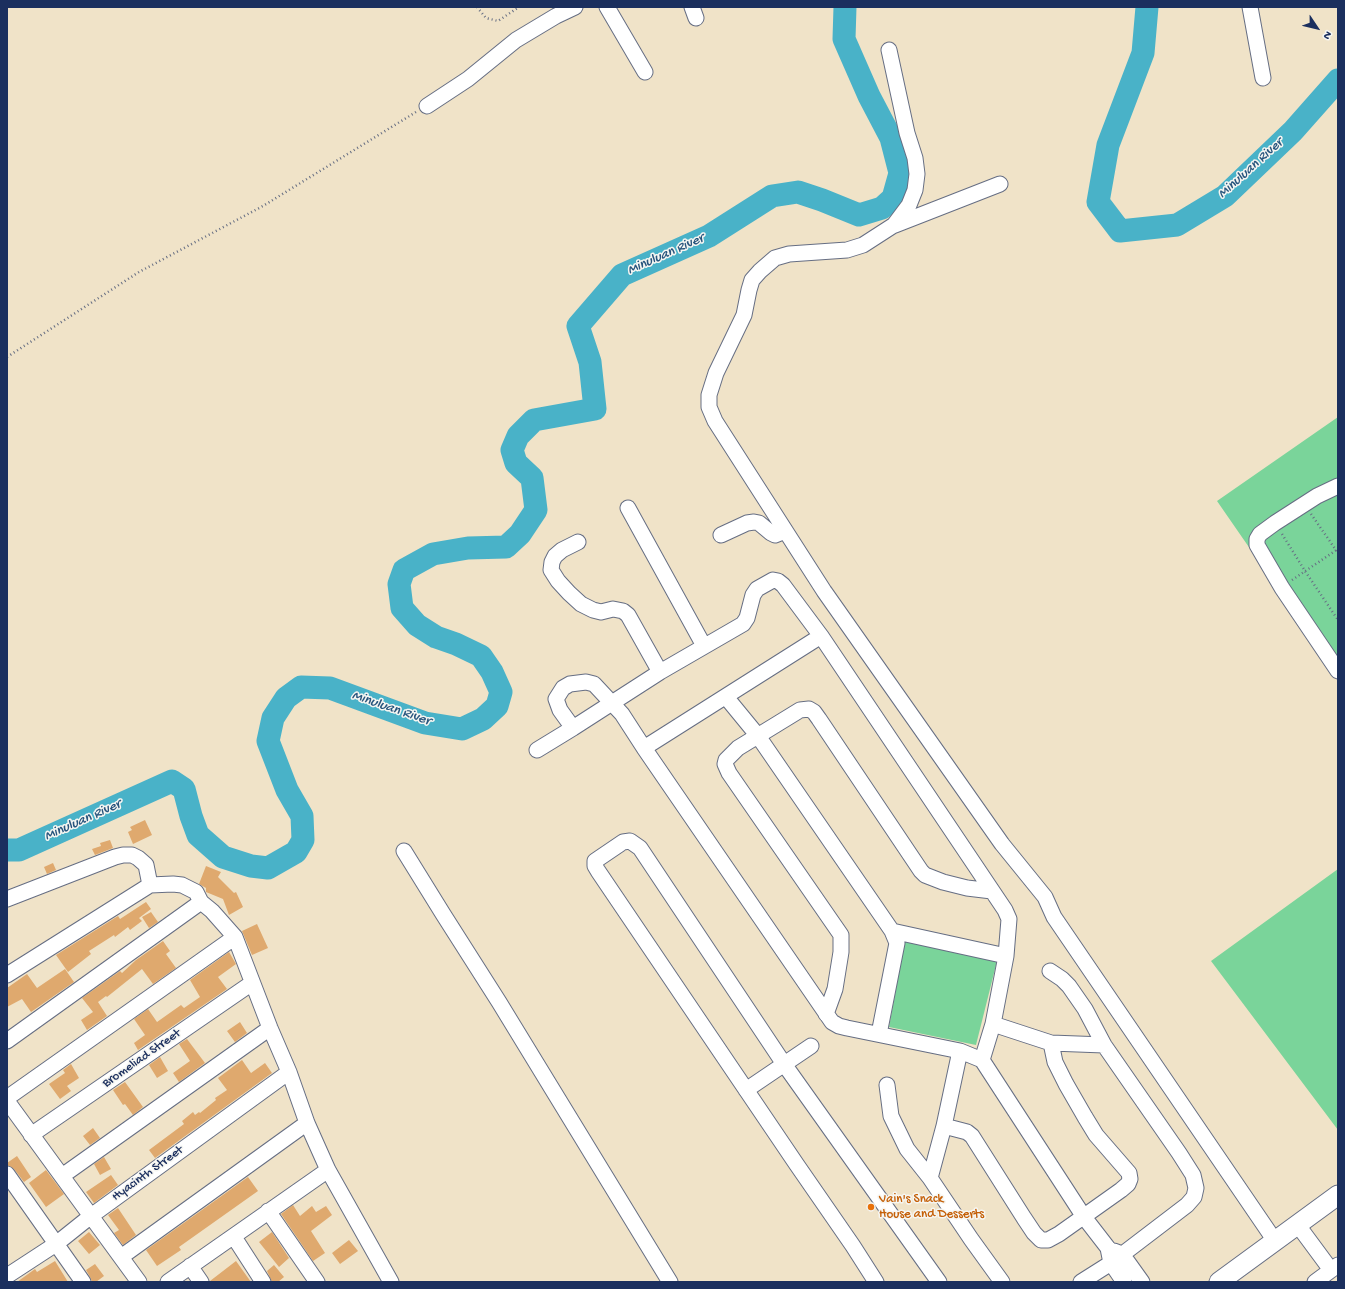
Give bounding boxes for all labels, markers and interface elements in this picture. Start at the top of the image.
north arrow [1297,8,1337,48]
text: N [1320,28,1334,41]
water label: Minuluan River [1215,135,1287,203]
water label: Minuluan River [625,231,707,279]
water label: Minuluan River [349,688,433,730]
water label: Minuluan River [42,797,124,845]
street label: Bromeliad Street [100,1026,184,1092]
street label: Hyacinth Street [109,1143,187,1205]
place label: Vain's Snack House and Desserts [879,1192,984,1223]
marker: Vain's Snack House and Desserts [866,1202,876,1212]

